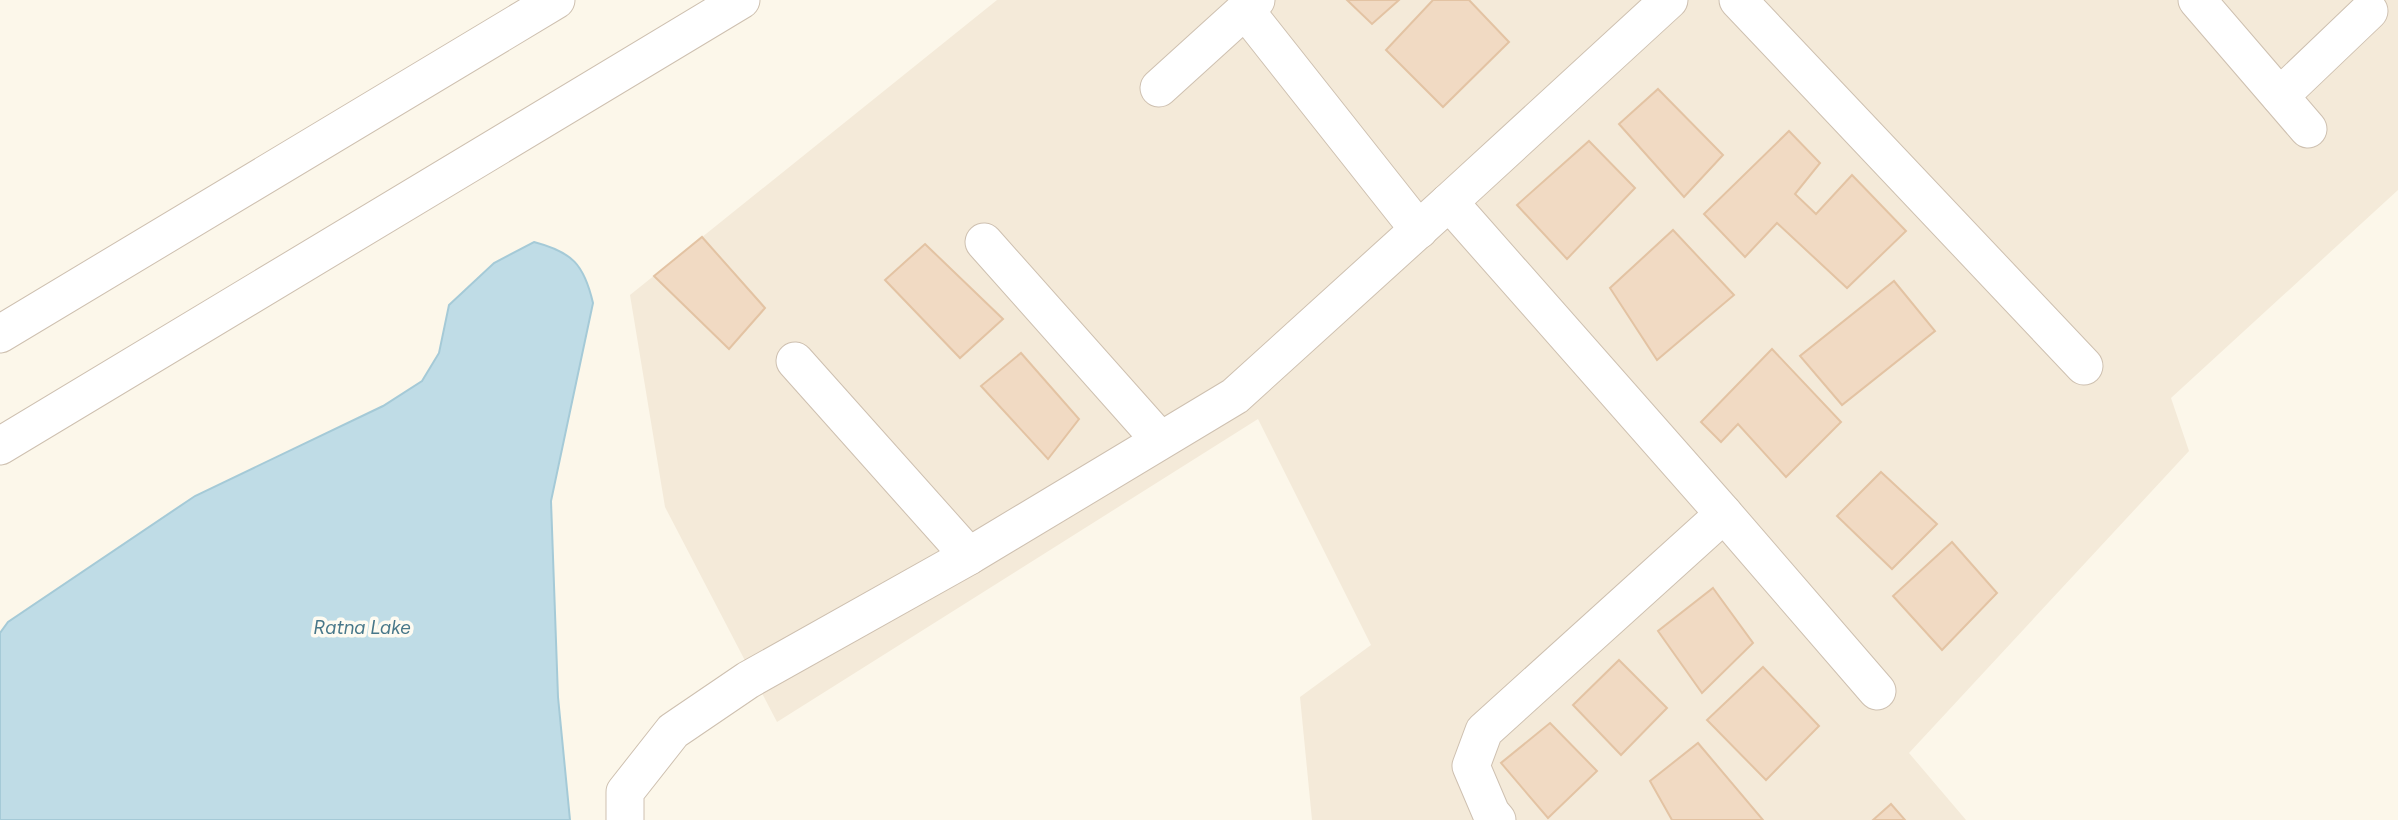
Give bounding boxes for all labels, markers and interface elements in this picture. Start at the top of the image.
water label: Ratna Lake [313,616,411,639]

